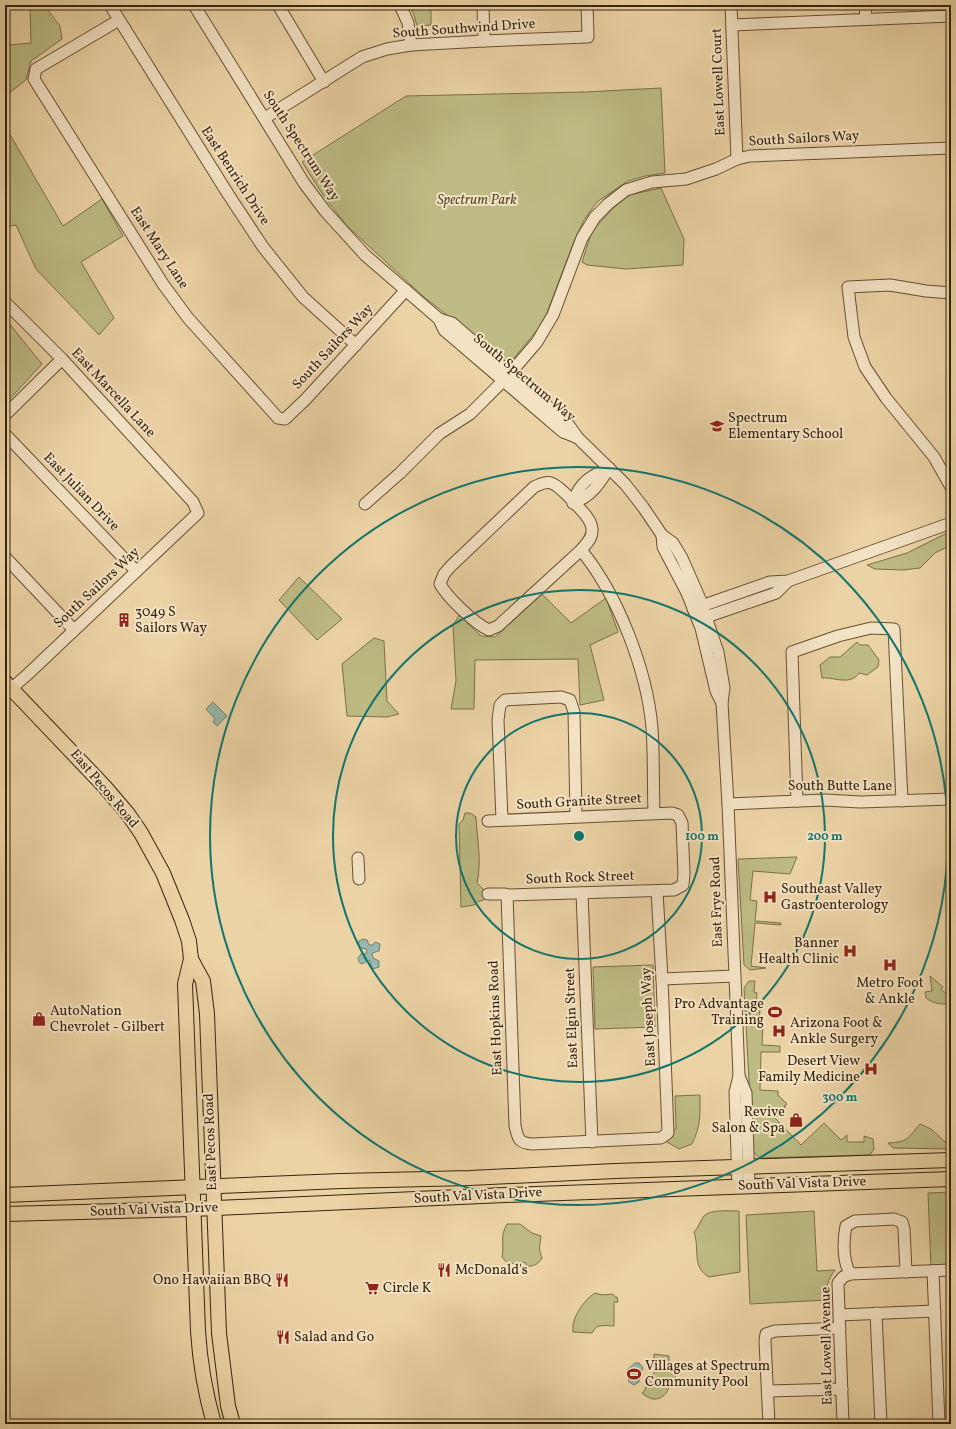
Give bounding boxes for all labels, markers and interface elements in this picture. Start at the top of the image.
street label: South Southwind Drive [392,15,536,43]
street label: East Lowell Court [708,28,730,136]
street label: South Spectrum Way [258,87,344,205]
street label: East Benrich Drive [196,123,274,229]
street label: South Sailors Way [748,127,860,151]
park label: Spectrum Park [437,191,517,210]
street label: East Mary Lane [125,203,193,293]
street label: South Sailors Way [288,300,378,394]
street label: South Spectrum Way [469,329,580,427]
street label: East Marcella Lane [67,344,160,442]
place label: Spectrum Elementary School [728,409,843,444]
school or university icon: Spectrum Elementary School [709,418,725,434]
street label: East Julian Drive [39,449,124,536]
street label: South Sailors Way [50,543,144,633]
place label: 3049 S Sailors Way [135,603,207,638]
building icon: 3049 S Sailors Way [116,612,132,628]
street label: East Pecos Road [65,745,143,833]
street label: South Butte Lane [788,777,893,796]
street label: South Granite Street [516,789,642,815]
centre of rings [572,829,586,843]
text: 100 m [685,829,719,845]
text: 200 m [807,829,843,845]
street label: East Frye Road [706,856,728,948]
street label: South Rock Street [525,867,635,889]
place label: Southeast Valley Gastroenterology [781,880,889,915]
hospital icon: Southeast Valley Gastroenterology [762,889,778,905]
place label: Banner Health Clinic [758,934,839,969]
hospital icon: Banner Health Clinic [842,943,858,959]
hospital icon: Metro Foot & Ankle [882,957,898,973]
street label: East Hopkins Road [484,960,508,1076]
street label: East Joseph Way [637,966,661,1067]
street label: East Elgin Street [561,967,583,1069]
place label: Metro Foot & Ankle [856,974,924,1009]
place label: Pro Advantage Training [674,995,764,1030]
place label: AutoNation Chevrolet - Gilbert [50,1002,165,1037]
sports icon: Pro Advantage Training [767,1004,783,1020]
shop icon: AutoNation Chevrolet - Gilbert [31,1011,47,1027]
place label: Arizona Foot & Ankle Surgery [790,1014,883,1049]
hospital icon: Arizona Foot & Ankle Surgery [771,1023,787,1039]
place label: Desert View Family Medicine [758,1052,860,1087]
hospital icon: Desert View Family Medicine [863,1061,879,1077]
text: 300 m [823,1090,858,1106]
street label: East Pecos Road [200,1093,222,1191]
place label: Revive Salon & Spa [712,1103,785,1138]
shop icon: Revive Salon & Spa [788,1112,804,1128]
street label: South Val Vista Drive [737,1172,867,1196]
street label: South Val Vista Drive [413,1183,543,1209]
street label: South Val Vista Drive [89,1198,219,1222]
place label: McDonald's [455,1261,528,1280]
restaurant icon: McDonald's [436,1262,452,1278]
place label: Ono Hawaiian BBQ [153,1271,272,1290]
restaurant icon: Ono Hawaiian BBQ [274,1272,290,1288]
place label: Circle K [383,1279,432,1298]
supermarket icon: Circle K [364,1280,380,1296]
street label: East Lowell Avenue [816,1286,838,1405]
place label: Salad and Go [294,1328,374,1347]
restaurant icon: Salad and Go [275,1329,291,1345]
place label: Villages at Spectrum Community Pool [645,1357,770,1392]
sports icon: Villages at Spectrum Community Pool [626,1366,642,1382]

